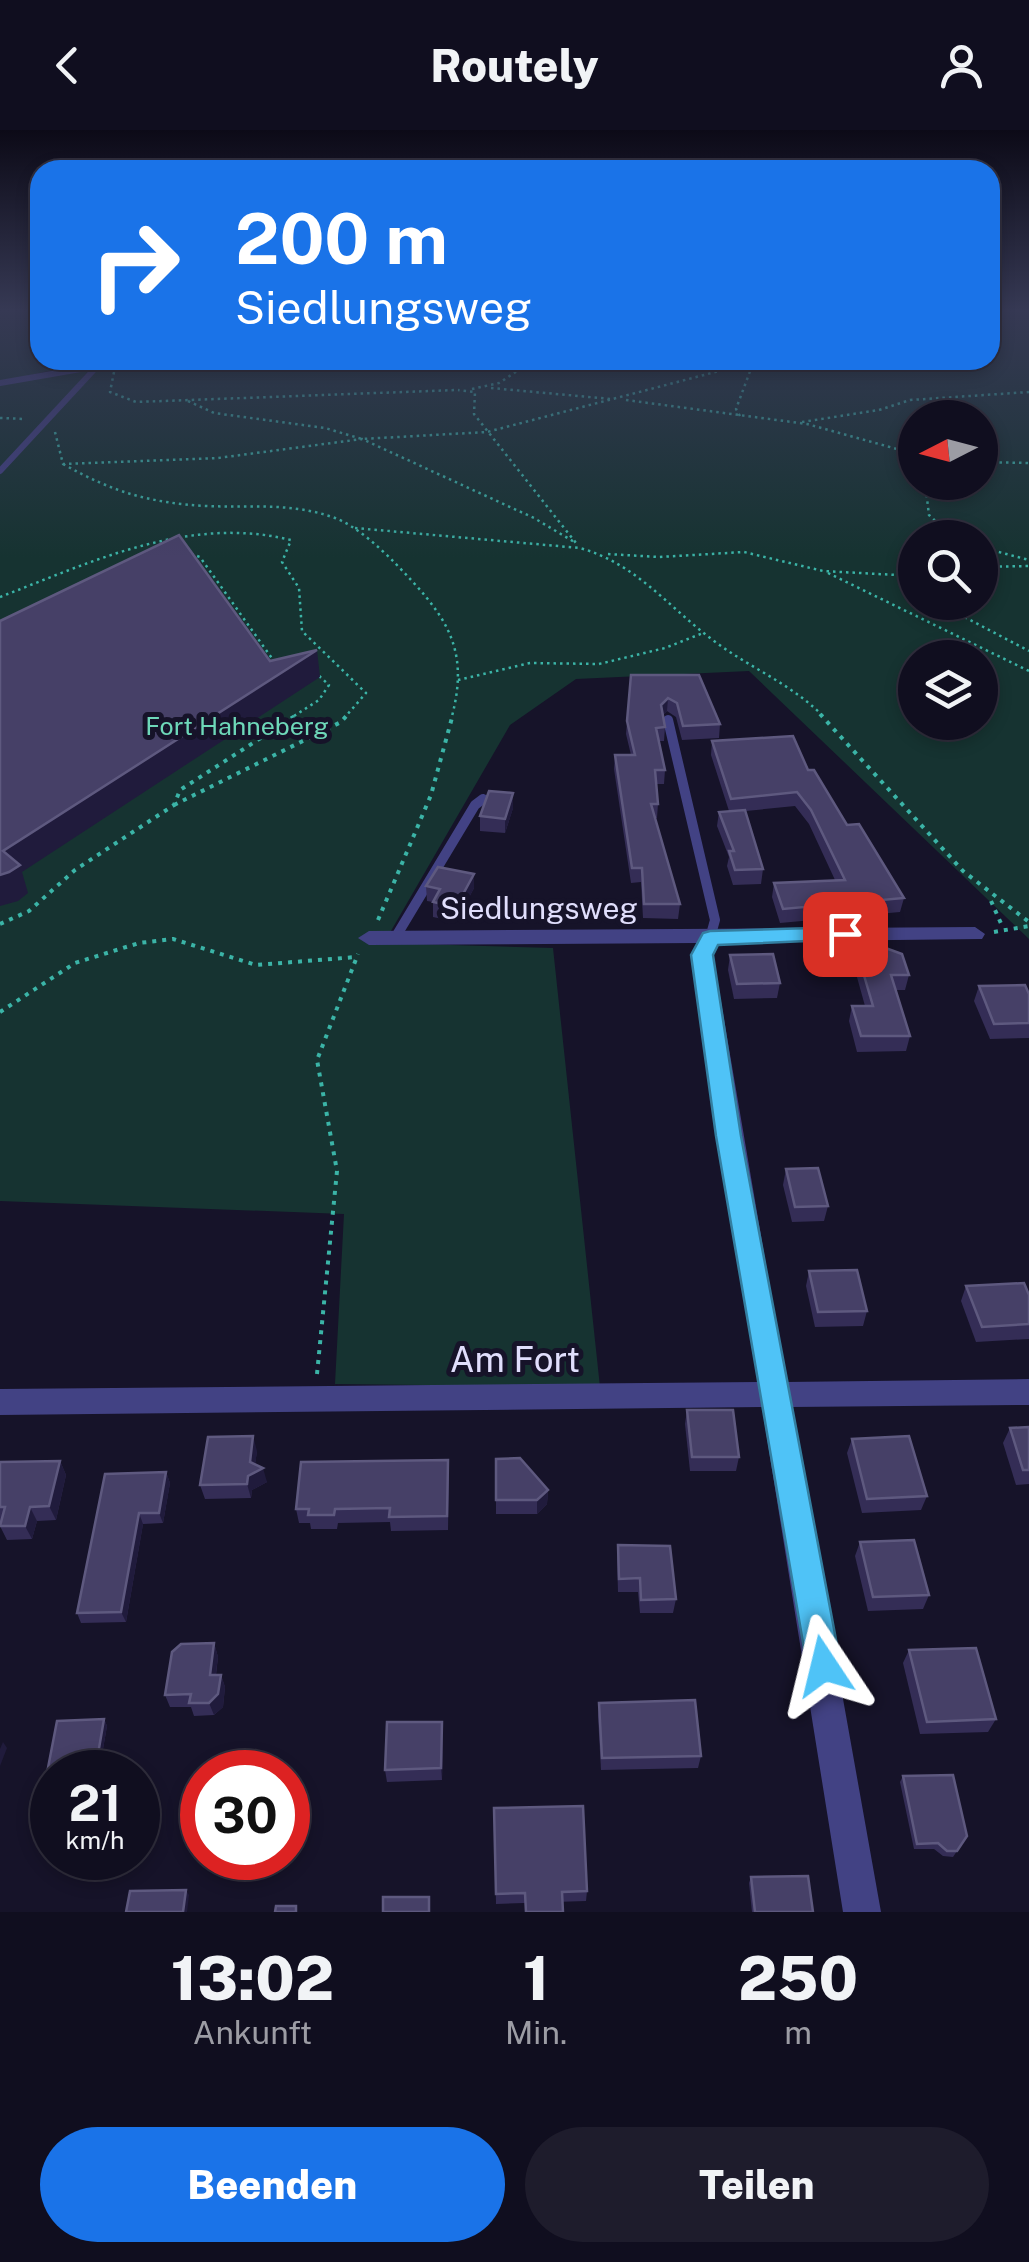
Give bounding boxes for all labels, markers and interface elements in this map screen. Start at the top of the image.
icon: back [40,38,95,93]
icon: person [934,38,989,93]
text: Routely [430,39,599,92]
text: 200 m [235,197,448,280]
icon: right [70,200,200,330]
text: Siedlungsweg [235,281,532,334]
north arrow [898,400,998,500]
map controls [898,400,998,740]
button: search [898,520,998,620]
button: layers [898,640,998,740]
park label: Fort Hahneberg [145,711,329,741]
street label: Siedlungsweg [440,890,638,926]
pin [803,892,888,977]
icon: arrive [818,907,873,962]
street label: Am Fort [450,1339,580,1380]
position arrow [772,1614,876,1718]
speed limit sign: 30 [180,1750,310,1880]
text: 21 [68,1773,122,1832]
text: km/h [66,1825,124,1855]
text: 13:02 [171,1943,334,2014]
text: 1 [523,1943,549,2014]
text: 250 [738,1943,858,2014]
text: Ankunft [193,2014,312,2051]
text: Min. [505,2014,567,2051]
text: m [784,2014,812,2051]
button: Beenden [40,2127,505,2242]
button: Teilen [525,2127,989,2242]

